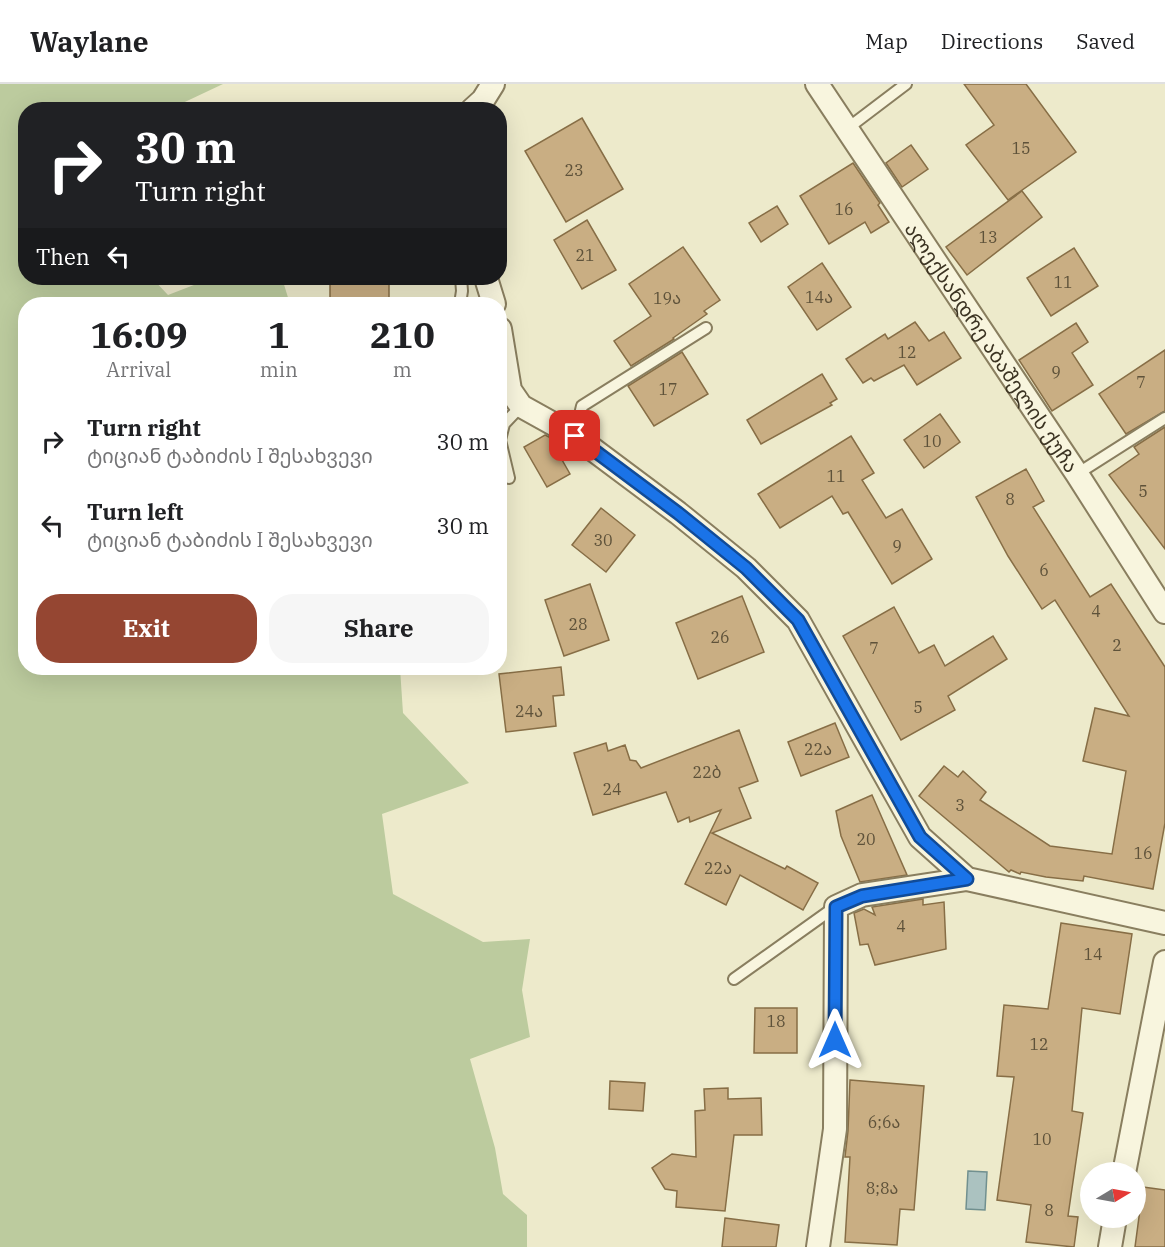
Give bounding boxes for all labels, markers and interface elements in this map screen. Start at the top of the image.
text: Waylane [30,23,149,60]
text: Map [865,27,908,55]
text: Directions [941,27,1043,55]
text: Saved [1076,27,1135,55]
text: 30 m [135,120,236,175]
icon: right [36,126,114,204]
house number: 15 [1011,138,1031,158]
house number: 23 [564,160,584,180]
text: Turn right [135,173,266,208]
house number: 16 [834,199,854,219]
street label: ალექსანდრე აბაშელის ქუჩა [899,216,1085,477]
house number: 13 [978,227,998,247]
icon: left [102,240,135,273]
text: Then [36,242,90,271]
house number: 21 [575,245,595,265]
house number: 11 [1053,272,1073,292]
house number: 14ა [805,287,833,307]
house number: 19ა [653,288,681,308]
text: 16:09 [90,311,187,358]
text: 1 [268,311,290,358]
text: 210 [370,311,435,358]
house number: 12 [897,342,917,362]
text: Arrival [106,356,171,383]
text: min [260,356,298,383]
text: m [393,356,412,383]
house number: 9 [1051,362,1061,382]
house number: 7 [1136,372,1146,392]
house number: 17 [658,379,678,399]
pin [549,410,600,461]
text: Turn right [87,413,201,442]
icon: arrive [558,419,591,452]
icon: right [36,425,69,458]
text: 30 m [437,427,489,456]
house number: 10 [922,431,942,451]
text: ტიციან ტაბიძის I შესახვევი [87,442,373,469]
house number: 11 [826,466,846,486]
house number: 5 [1138,481,1148,501]
house number: 8 [1005,489,1015,509]
text: Turn left [87,497,183,526]
icon: left [36,509,69,542]
text: 30 m [437,511,489,540]
text: ტიციან ტაბიძის I შესახვევი [87,526,373,553]
house number: 30 [593,530,613,550]
house number: 9 [892,536,902,556]
house number: 6 [1039,560,1049,580]
button: Exit [36,594,257,663]
button: Share [269,594,489,663]
house number: 4 [1091,601,1101,621]
house number: 28 [568,614,588,634]
house number: 26 [710,627,730,647]
house number: 2 [1112,635,1122,655]
house number: 7 [869,638,879,658]
house number: 5 [913,697,923,717]
house number: 24ა [515,701,543,721]
house number: 22ა [804,739,832,759]
house number: 22ბ [693,762,721,782]
house number: 24 [602,779,622,799]
house number: 3 [955,795,965,815]
house number: 20 [856,829,876,849]
house number: 16 [1133,843,1153,863]
house number: 22ა [704,858,732,878]
house number: 4 [896,916,906,936]
house number: 14 [1083,944,1103,964]
position arrow [803,1008,867,1072]
house number: 18 [766,1011,786,1031]
house number: 12 [1029,1034,1049,1054]
house number: 6;6ა [868,1112,900,1132]
house number: 10 [1032,1129,1052,1149]
north arrow [1080,1162,1146,1228]
map controls [1080,1162,1146,1228]
house number: 8;8ა [866,1178,898,1198]
house number: 8 [1044,1200,1054,1220]

